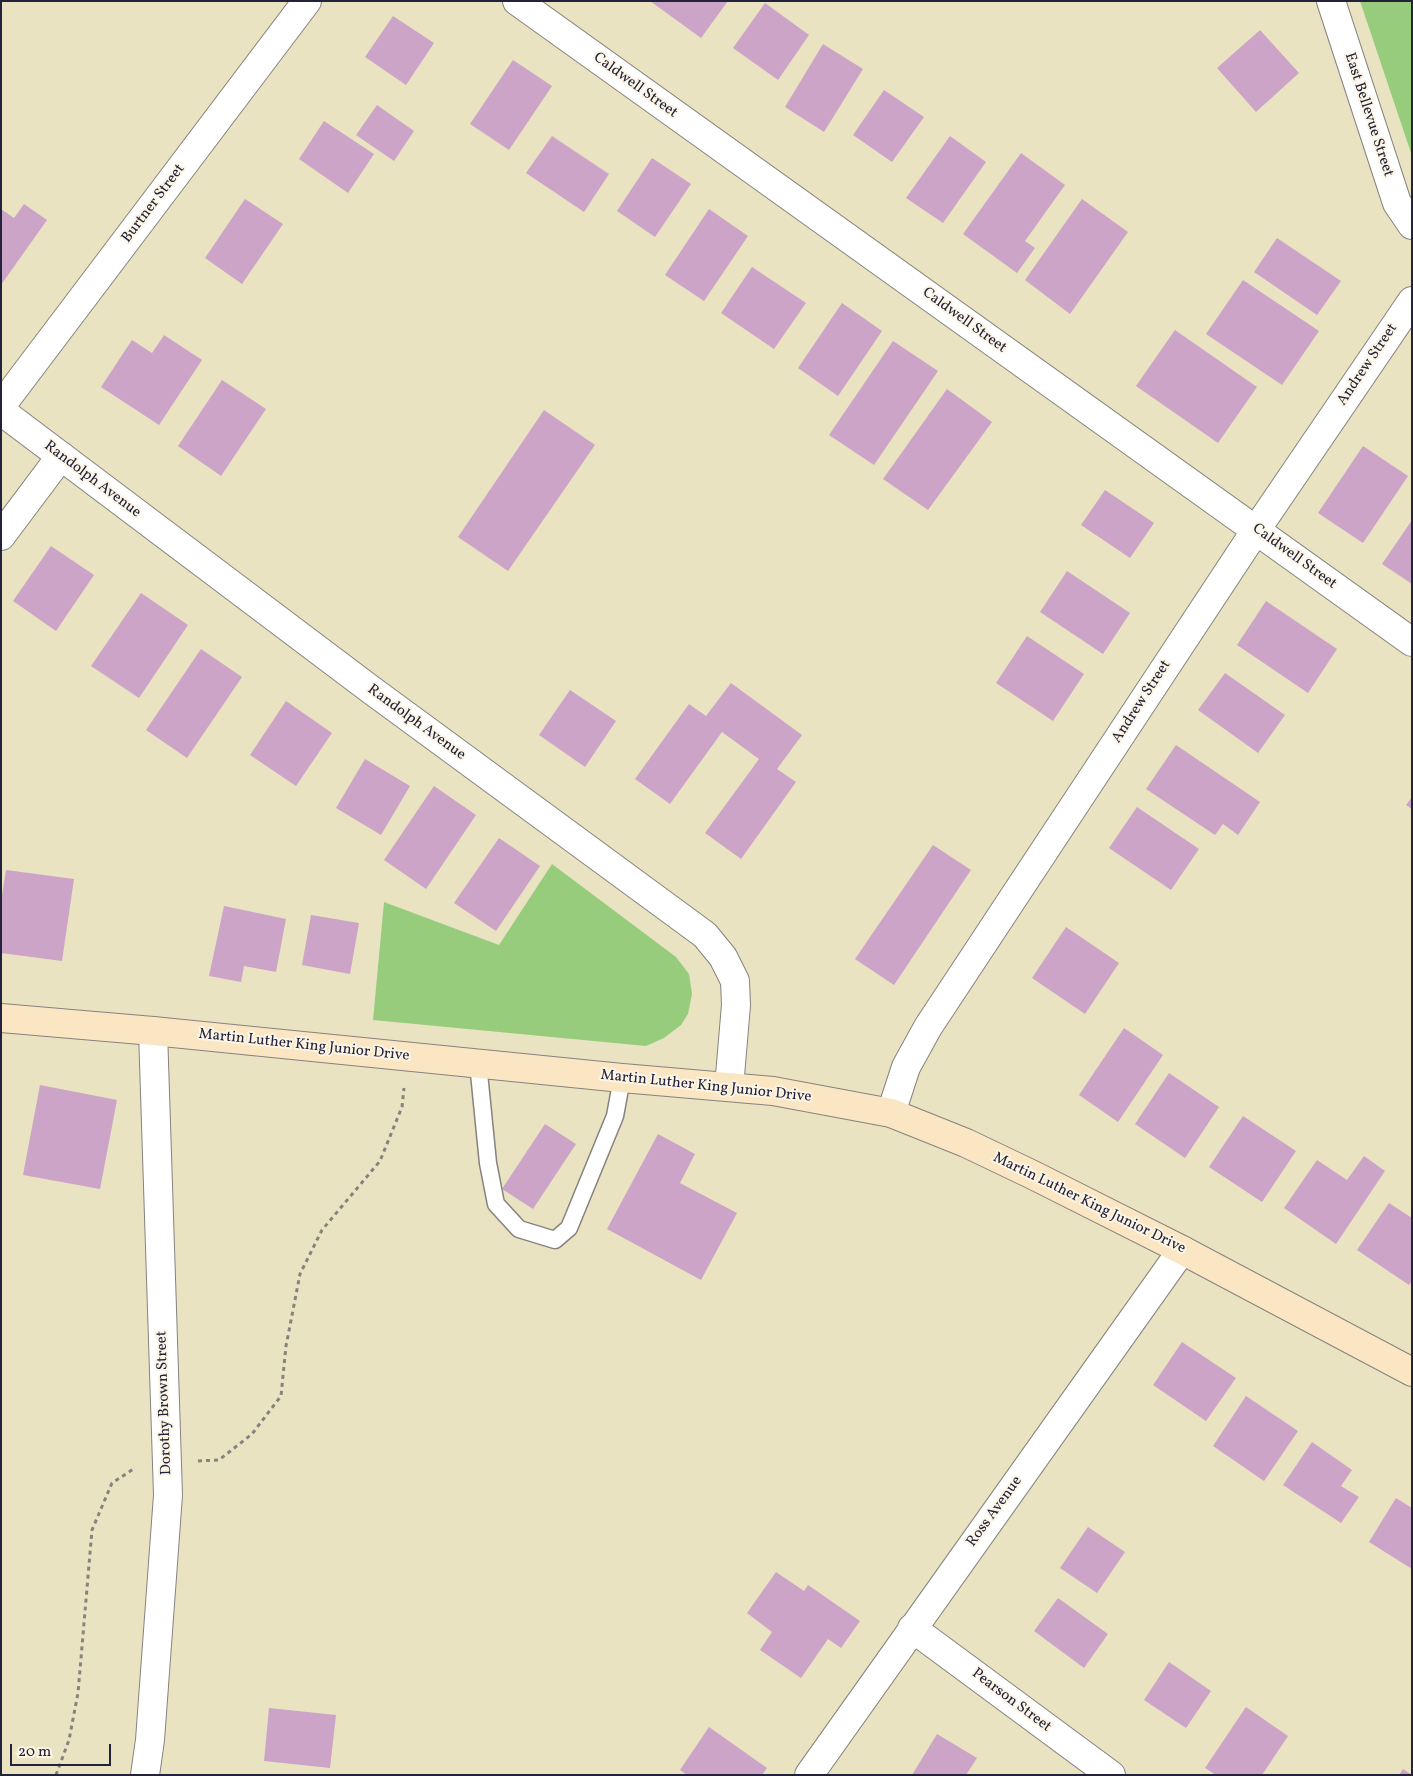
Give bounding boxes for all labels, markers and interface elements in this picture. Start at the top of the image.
street label: Caldwell Street [589,49,681,123]
street label: East Bellevue Street [1339,51,1397,179]
street label: Burtner Street [119,161,189,247]
street label: Caldwell Street [918,284,1010,358]
street label: Andrew Street [1334,321,1402,409]
street label: Randolph Avenue [40,438,144,522]
street label: Caldwell Street [1248,520,1340,594]
street label: Andrew Street [1109,657,1175,747]
street label: Randolph Avenue [363,681,469,765]
street label: Martin Luther King Junior Drive [198,1026,410,1066]
street label: Martin Luther King Junior Drive [600,1067,812,1107]
street label: Martin Luther King Junior Drive [990,1149,1188,1259]
street label: Dorothy Brown Street [153,1331,177,1475]
street label: Ross Avenue [963,1473,1027,1551]
street label: Pearson Street [968,1665,1054,1737]
scale bar [12,1734,114,1766]
text: 20 m [18,1742,51,1763]

